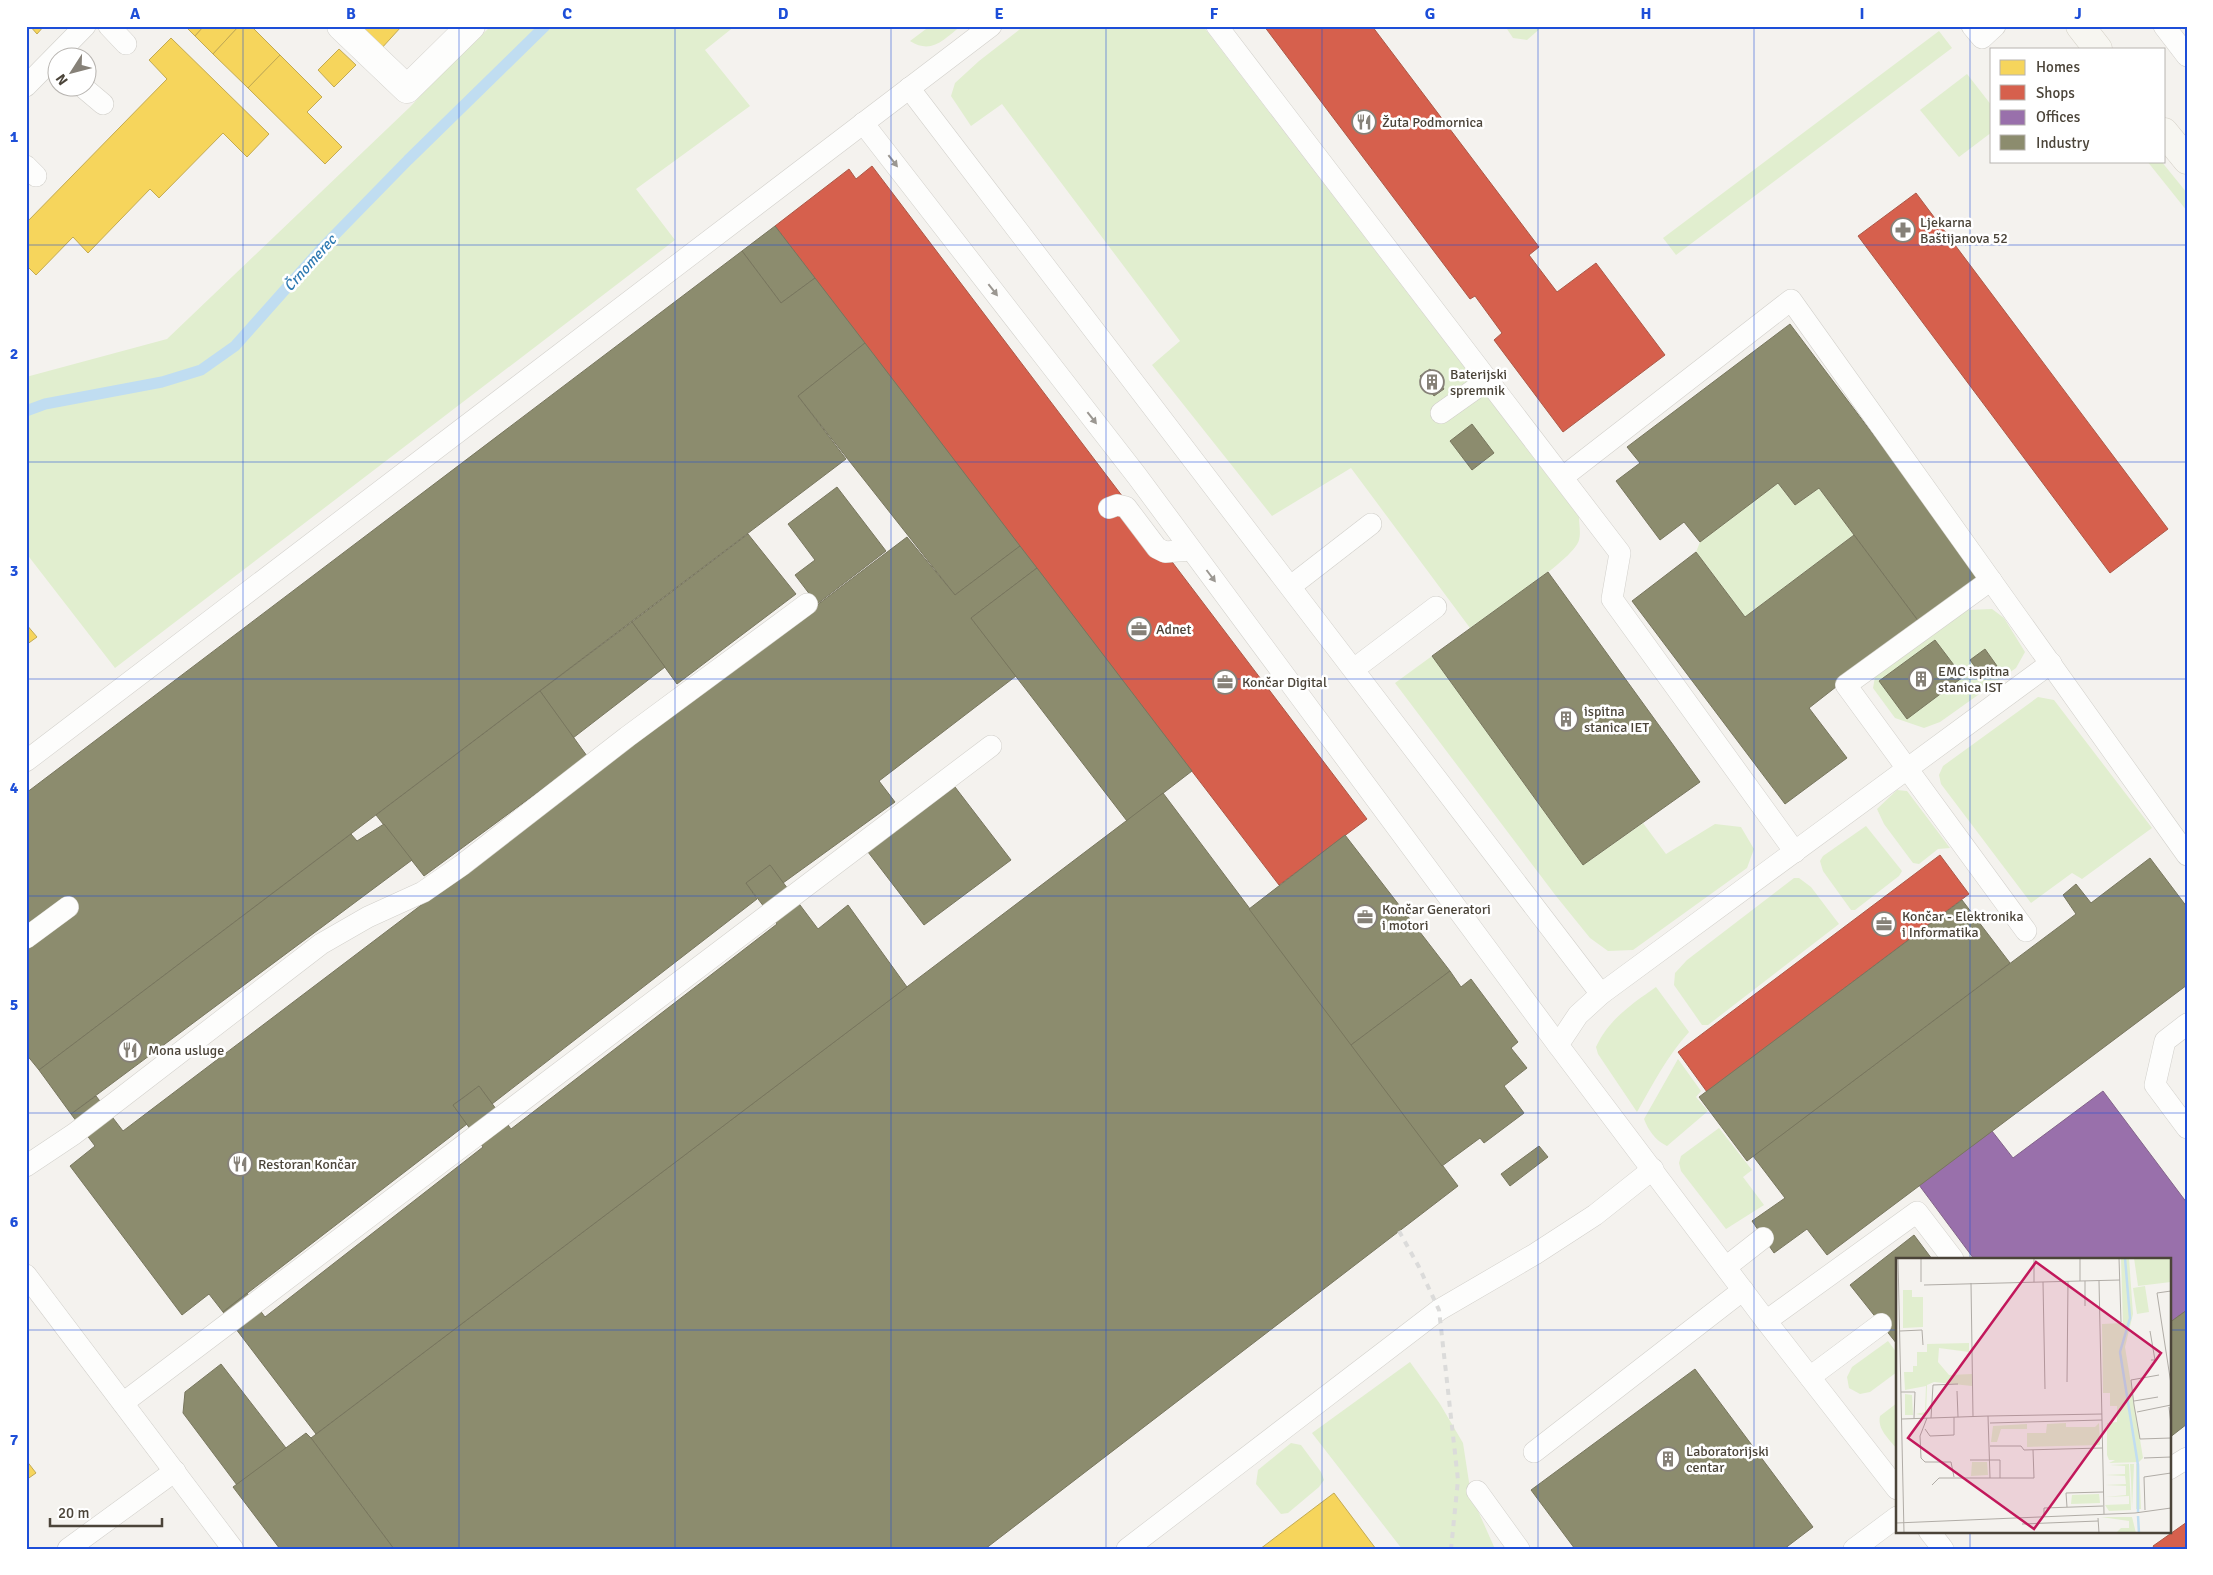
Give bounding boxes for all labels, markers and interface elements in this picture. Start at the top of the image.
text: A [130,4,141,24]
text: B [346,4,356,24]
text: C [562,4,572,24]
text: D [778,4,789,24]
text: E [994,4,1004,24]
text: F [1210,4,1219,24]
text: G [1425,4,1435,24]
text: H [1641,4,1651,24]
text: I [1859,4,1865,24]
text: J [2074,4,2082,24]
north arrow [48,48,98,98]
legend [1990,48,2166,162]
text: Homes [2036,58,2080,76]
text: N [52,70,72,88]
text: Shops [2036,84,2075,102]
text: Offices [2036,108,2081,126]
restaurant icon: Žuta Podmornica [1351,109,1377,135]
place label: Žuta Podmornica [1382,114,1483,131]
text: 1 [10,127,19,147]
text: Industry [2036,134,2089,152]
one-way arrow [888,154,898,168]
place label: Ljekarna Baštijanova 52 [1920,214,2008,247]
pharmacy icon: Ljekarna Baštijanova 52 [1890,217,1916,243]
water label: Črnomerec [280,230,341,295]
one-way arrow [987,283,998,296]
text: 2 [10,344,18,364]
place label: Baterijski spremnik [1450,366,1507,399]
building icon: Baterijski spremnik [1419,369,1445,395]
one-way arrow [1087,411,1097,425]
text: 3 [10,561,18,581]
one-way arrow [1205,569,1216,582]
office icon: Adnet [1126,616,1152,642]
place label: Adnet [1156,621,1192,638]
place label: EMC ispitna stanica IST [1938,663,2009,696]
building icon: EMC ispitna stanica IST [1908,666,1934,692]
office icon: Končar Digital [1212,669,1238,695]
place label: Končar Digital [1242,674,1327,691]
place label: ispitna stanica IET [1584,703,1649,736]
building icon: ispitna stanica IET [1553,706,1579,732]
text: 4 [10,778,19,798]
place label: Končar Generatori i motori [1382,901,1491,934]
office icon: Končar Generatori i motori [1352,904,1378,930]
place label: Končar - Elektronika i Informatika [1902,908,2023,941]
office icon: Končar - Elektronika i Informatika [1871,911,1897,937]
text: 5 [10,995,18,1015]
restaurant icon: Mona usluge [117,1037,143,1063]
place label: Mona usluge [148,1042,224,1059]
restaurant icon: Restoran Končar [227,1151,253,1177]
place label: Restoran Končar [258,1156,357,1173]
text: 6 [10,1212,19,1232]
inset map [1896,1258,2170,1532]
text: 7 [10,1430,19,1450]
place label: Laboratorijski centar [1686,1443,1769,1476]
building icon: Laboratorijski centar [1655,1446,1681,1472]
scale bar [50,1495,162,1527]
text: 20 m [58,1504,89,1522]

